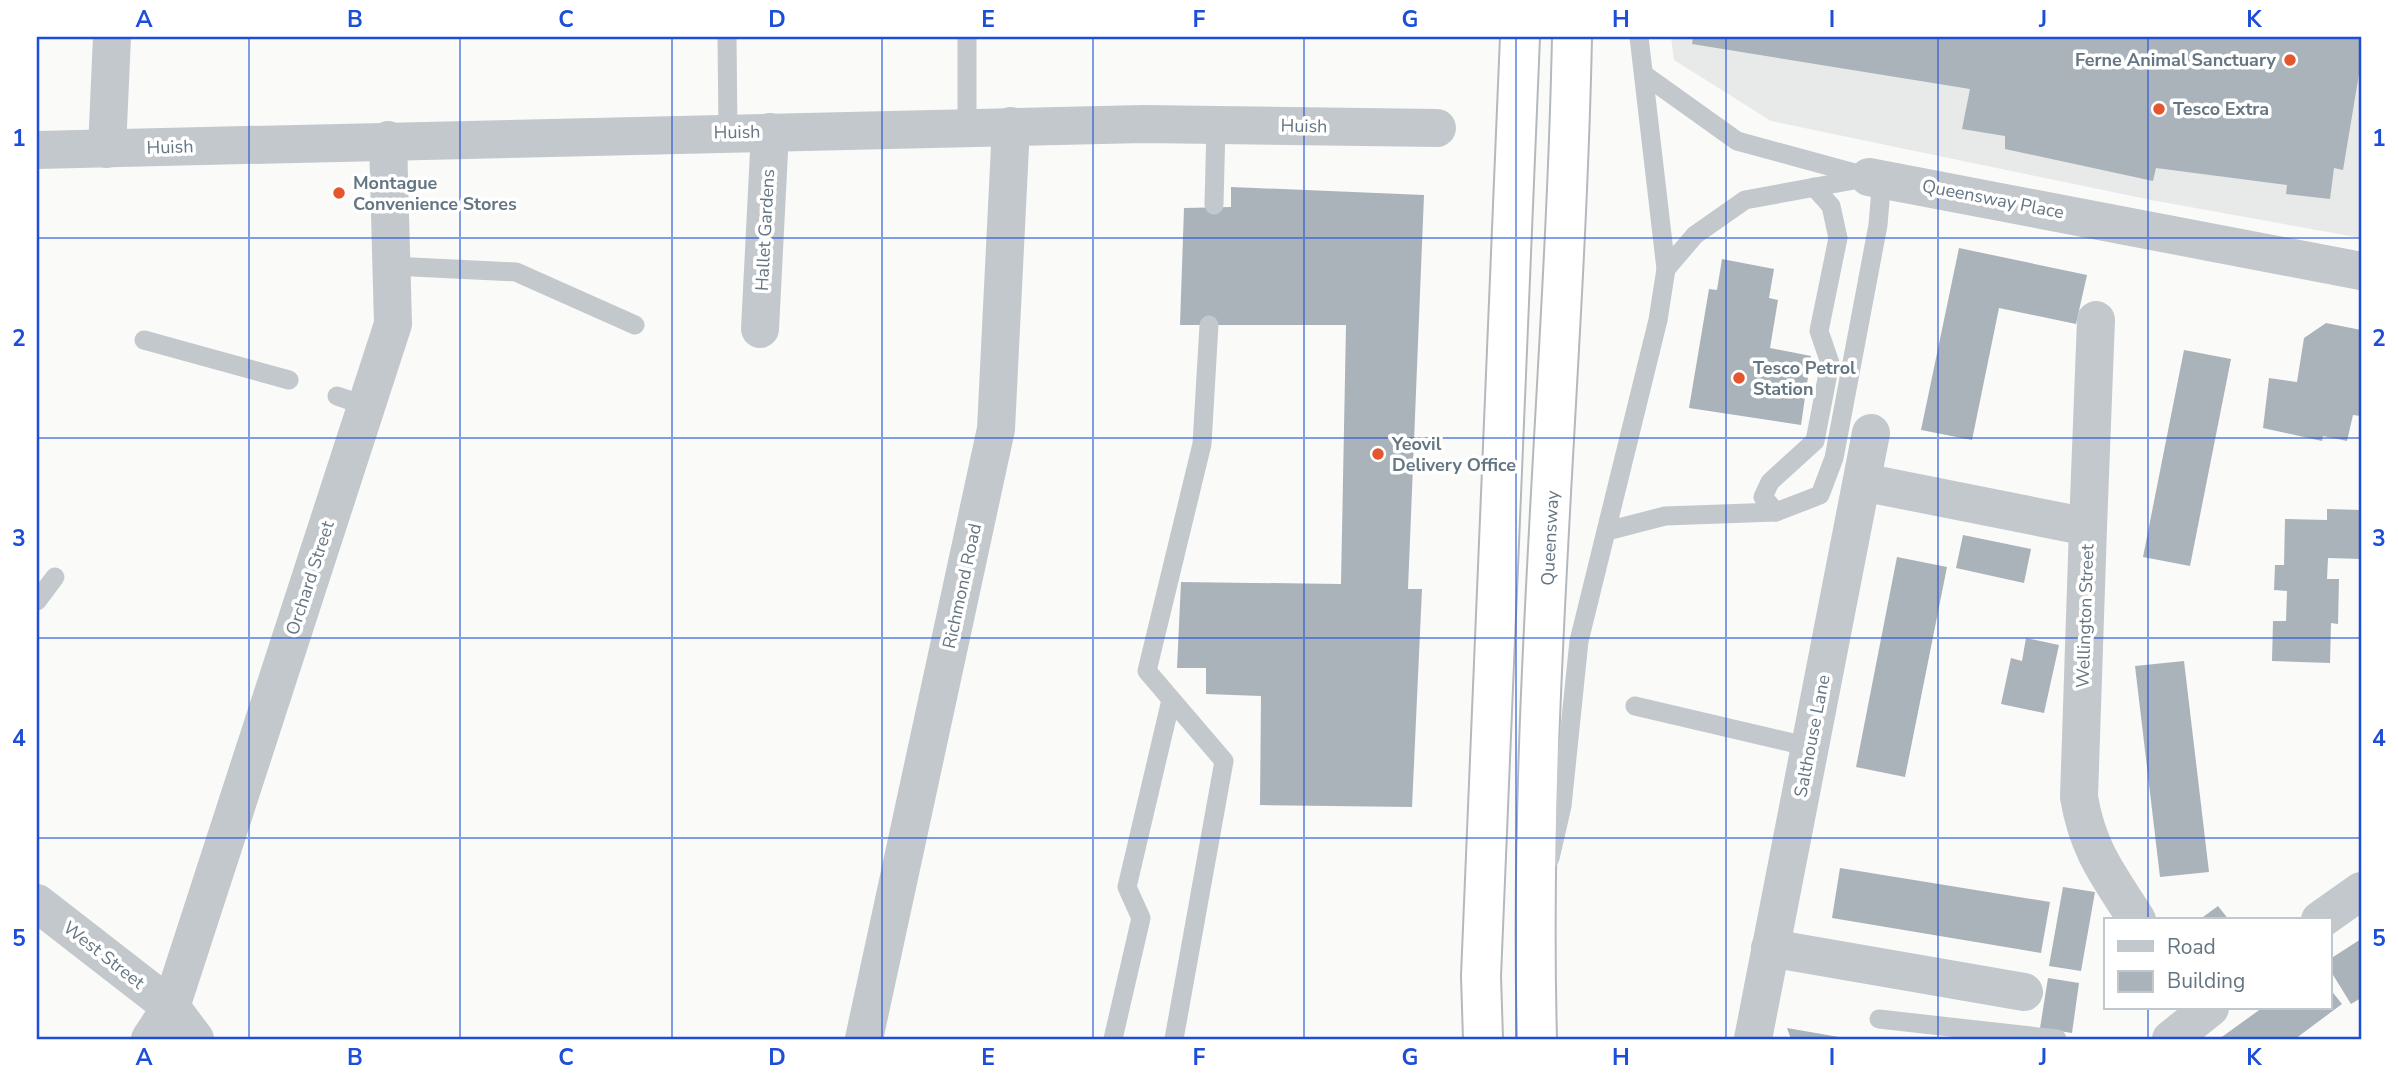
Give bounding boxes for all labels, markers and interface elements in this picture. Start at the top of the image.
text: A [135,4,153,35]
text: B [347,4,363,35]
text: C [558,4,574,35]
text: D [768,4,786,35]
text: E [981,4,995,35]
text: F [1193,4,1206,35]
text: G [1402,4,1418,35]
text: H [1612,4,1630,35]
text: I [1829,4,1835,35]
text: J [2038,4,2047,35]
text: K [2246,4,2262,35]
place label: Ferne Animal Sanctuary [2075,48,2277,72]
marker: Ferne Animal Sanctuary [2282,52,2298,68]
place label: Tesco Extra [2173,97,2269,121]
marker: Tesco Extra [2151,101,2167,117]
street label: Huish [1280,114,1328,138]
street label: Huish [713,120,761,144]
text: 1 [12,123,26,154]
text: 1 [2372,123,2386,154]
street label: Huish [146,134,194,160]
street label: Hallet Gardens [750,168,780,292]
place label: Montague Convenience Stores [353,171,517,216]
street label: Queensway Place [1920,173,2066,225]
marker: Montague Convenience Stores [331,185,347,201]
text: 2 [12,323,26,354]
text: 2 [2372,323,2386,354]
place label: Tesco Petrol Station [1753,356,1856,401]
marker: Tesco Petrol Station [1731,370,1747,386]
place label: Yeovil Delivery Office [1391,432,1516,477]
marker: Yeovil Delivery Office [1370,446,1386,462]
street label: Queensway [1536,489,1565,586]
street label: Orchard Street [280,517,340,638]
street label: Richmond Road [937,521,987,651]
text: 3 [12,523,26,554]
text: 3 [2372,523,2386,554]
street label: Wellington Street [2070,543,2100,688]
street label: Salthouse Lane [1788,673,1836,799]
text: 4 [12,723,26,754]
text: 4 [2372,723,2386,754]
street label: West Street [58,916,150,995]
legend [2104,918,2332,1010]
text: 5 [12,923,26,954]
text: 5 [2372,923,2386,954]
text: Road [2167,933,2216,961]
text: Building [2167,967,2245,995]
text: A [135,1042,153,1073]
text: B [347,1042,363,1073]
text: C [558,1042,574,1073]
text: D [768,1042,786,1073]
text: E [981,1042,995,1073]
text: F [1193,1042,1206,1073]
text: G [1402,1042,1418,1073]
text: H [1612,1042,1630,1073]
text: I [1829,1042,1835,1073]
text: J [2038,1042,2047,1073]
text: K [2246,1042,2262,1073]

